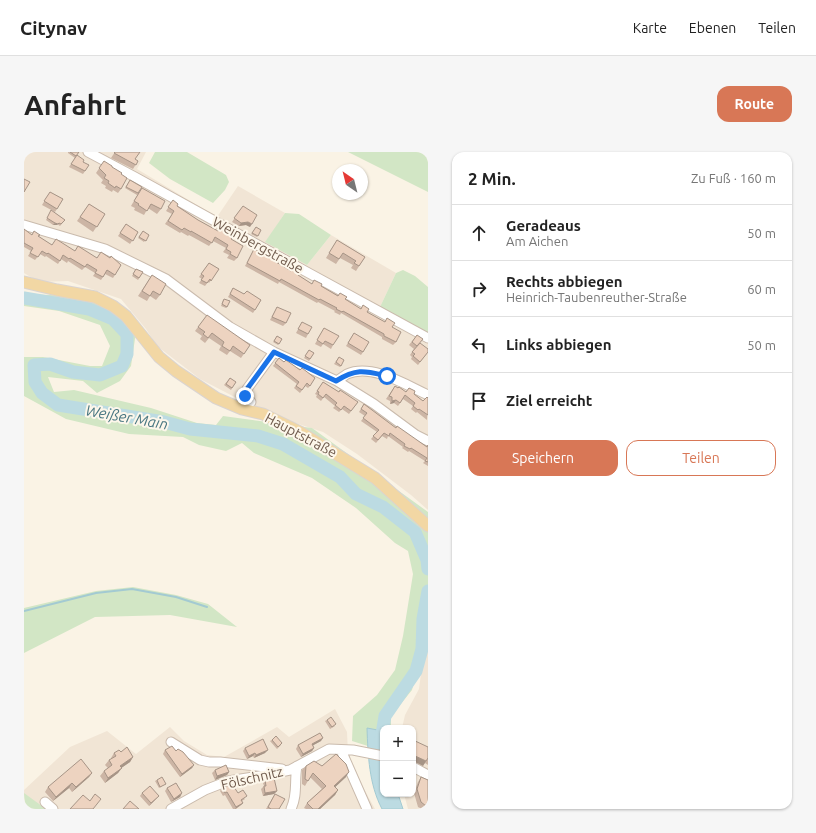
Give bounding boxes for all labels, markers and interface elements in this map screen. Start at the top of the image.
text: Citynav [20,17,87,39]
text: Karte [633,20,667,36]
text: Ebenen [689,20,736,36]
text: Teilen [758,20,796,36]
button: Route [717,86,792,122]
text: Anfahrt [24,89,127,120]
north arrow [332,164,368,200]
text: 2 Min. [468,169,516,188]
text: Zu Fuß · 160 m [691,171,776,185]
street label: Weinbergstraße [210,213,306,277]
text: Geradeaus [506,217,581,234]
icon: ahead [468,222,490,244]
text: 50 m [747,226,776,240]
text: Am Aichen [506,234,568,248]
text: Rechts abbiegen [506,273,623,290]
icon: right [468,278,490,300]
text: 60 m [747,282,776,296]
text: Heinrich-Taubenreuther-Straße [506,290,687,304]
icon: left [468,334,490,356]
text: Links abbiegen [506,336,611,353]
text: 50 m [747,338,776,352]
route start [378,367,396,385]
route end [236,387,254,405]
icon: arrive [468,390,490,412]
text: Ziel erreicht [506,392,592,409]
water label: Weißer Main [85,401,169,433]
street label: Hauptstraße [262,409,340,461]
button: Speichern [468,440,618,476]
button: Teilen [626,440,776,476]
map controls [380,725,416,797]
button: + [380,725,416,761]
button: − [380,761,416,797]
street label: Fölschnitz [219,763,285,793]

